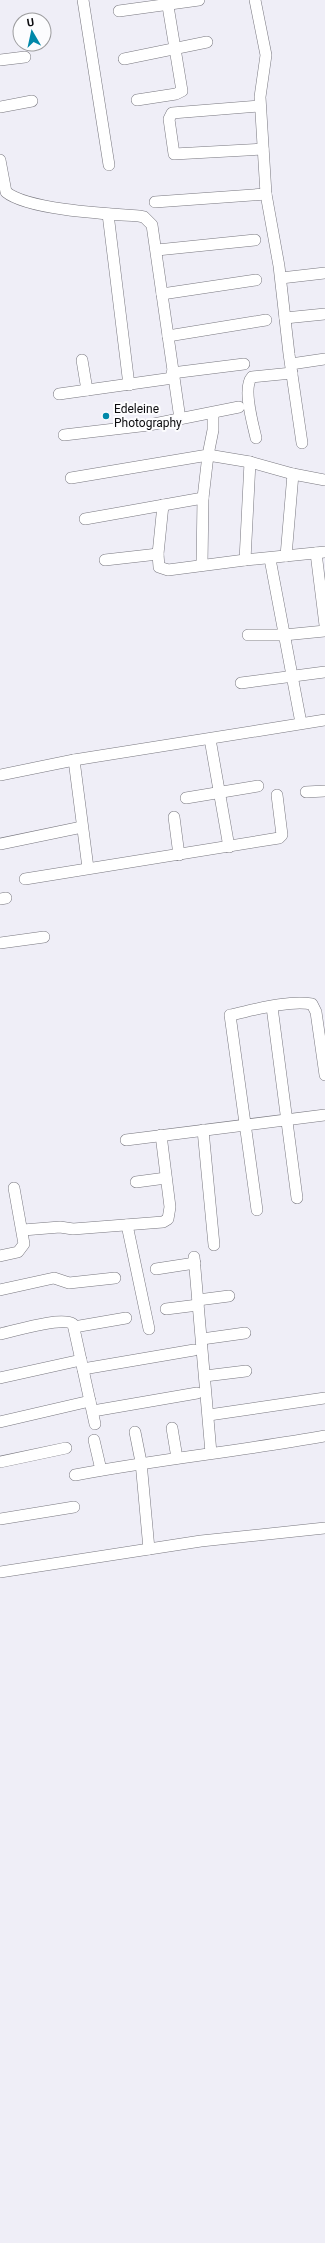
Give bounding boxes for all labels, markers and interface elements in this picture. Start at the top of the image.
north arrow [12,12,52,52]
text: U [26,16,35,30]
place label: Edeleine Photography [114,402,182,430]
marker: Edeleine Photography [101,411,111,421]

